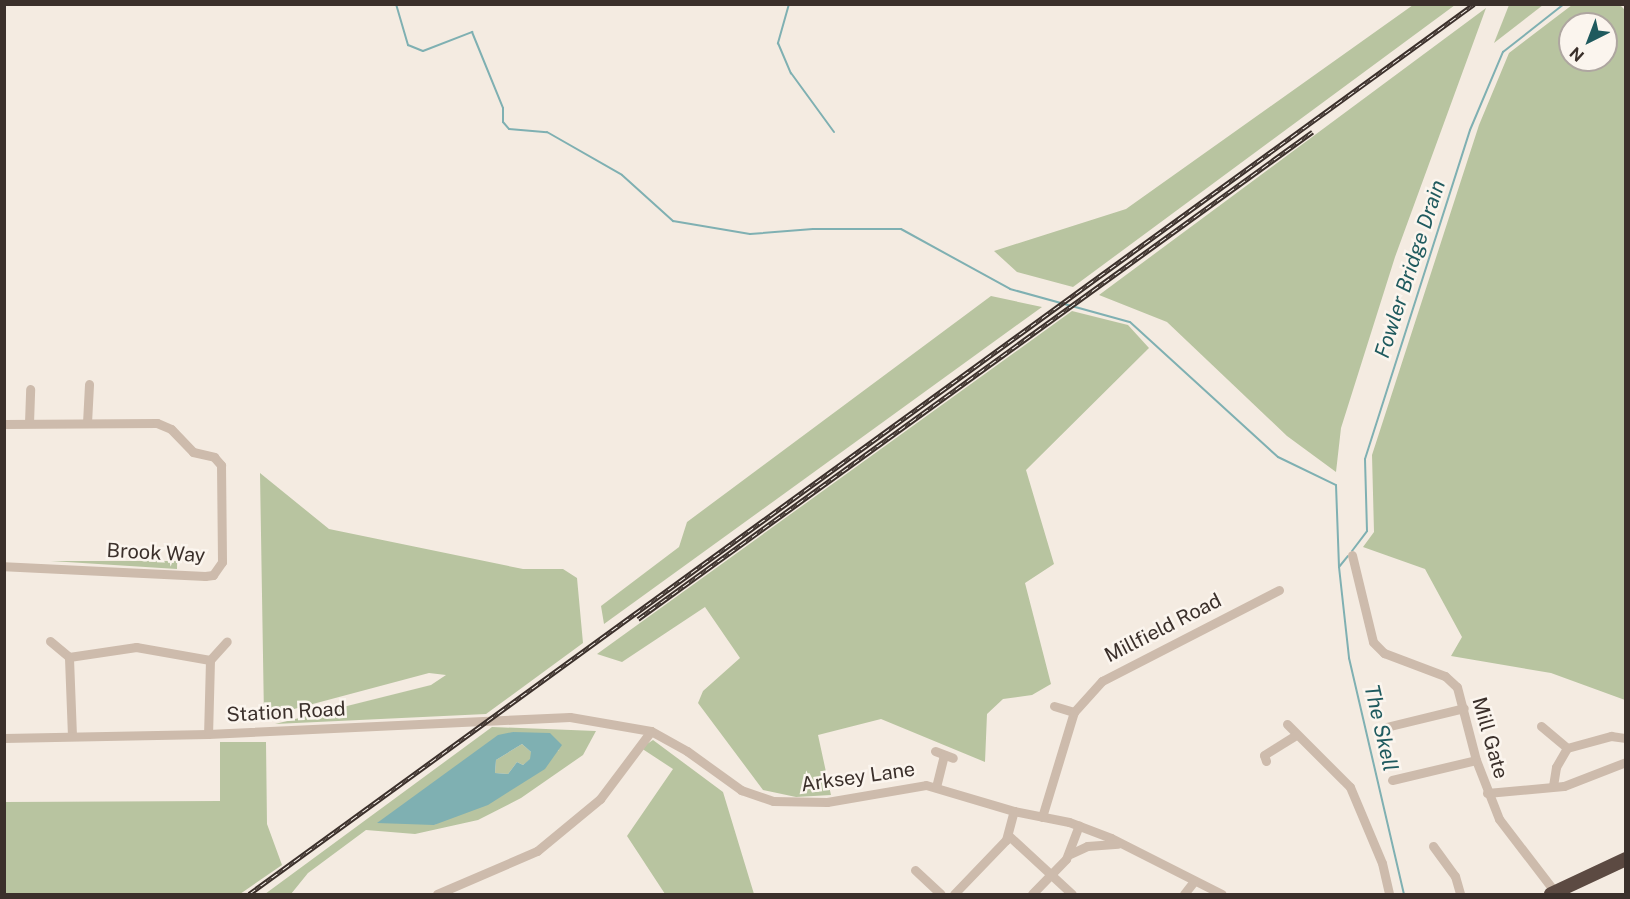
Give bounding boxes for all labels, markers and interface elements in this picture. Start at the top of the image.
north arrow [1558,12,1618,72]
text: N [1566,43,1588,66]
water label: Fowler Bridge Drain [1369,177,1451,361]
street label: Brook Way [106,538,206,568]
street label: Millfield Road [1101,588,1225,668]
water label: The Skell [1359,682,1403,774]
street label: Mill Gate [1467,695,1513,781]
street label: Station Road [226,697,346,727]
street label: Arksey Lane [799,757,917,797]

